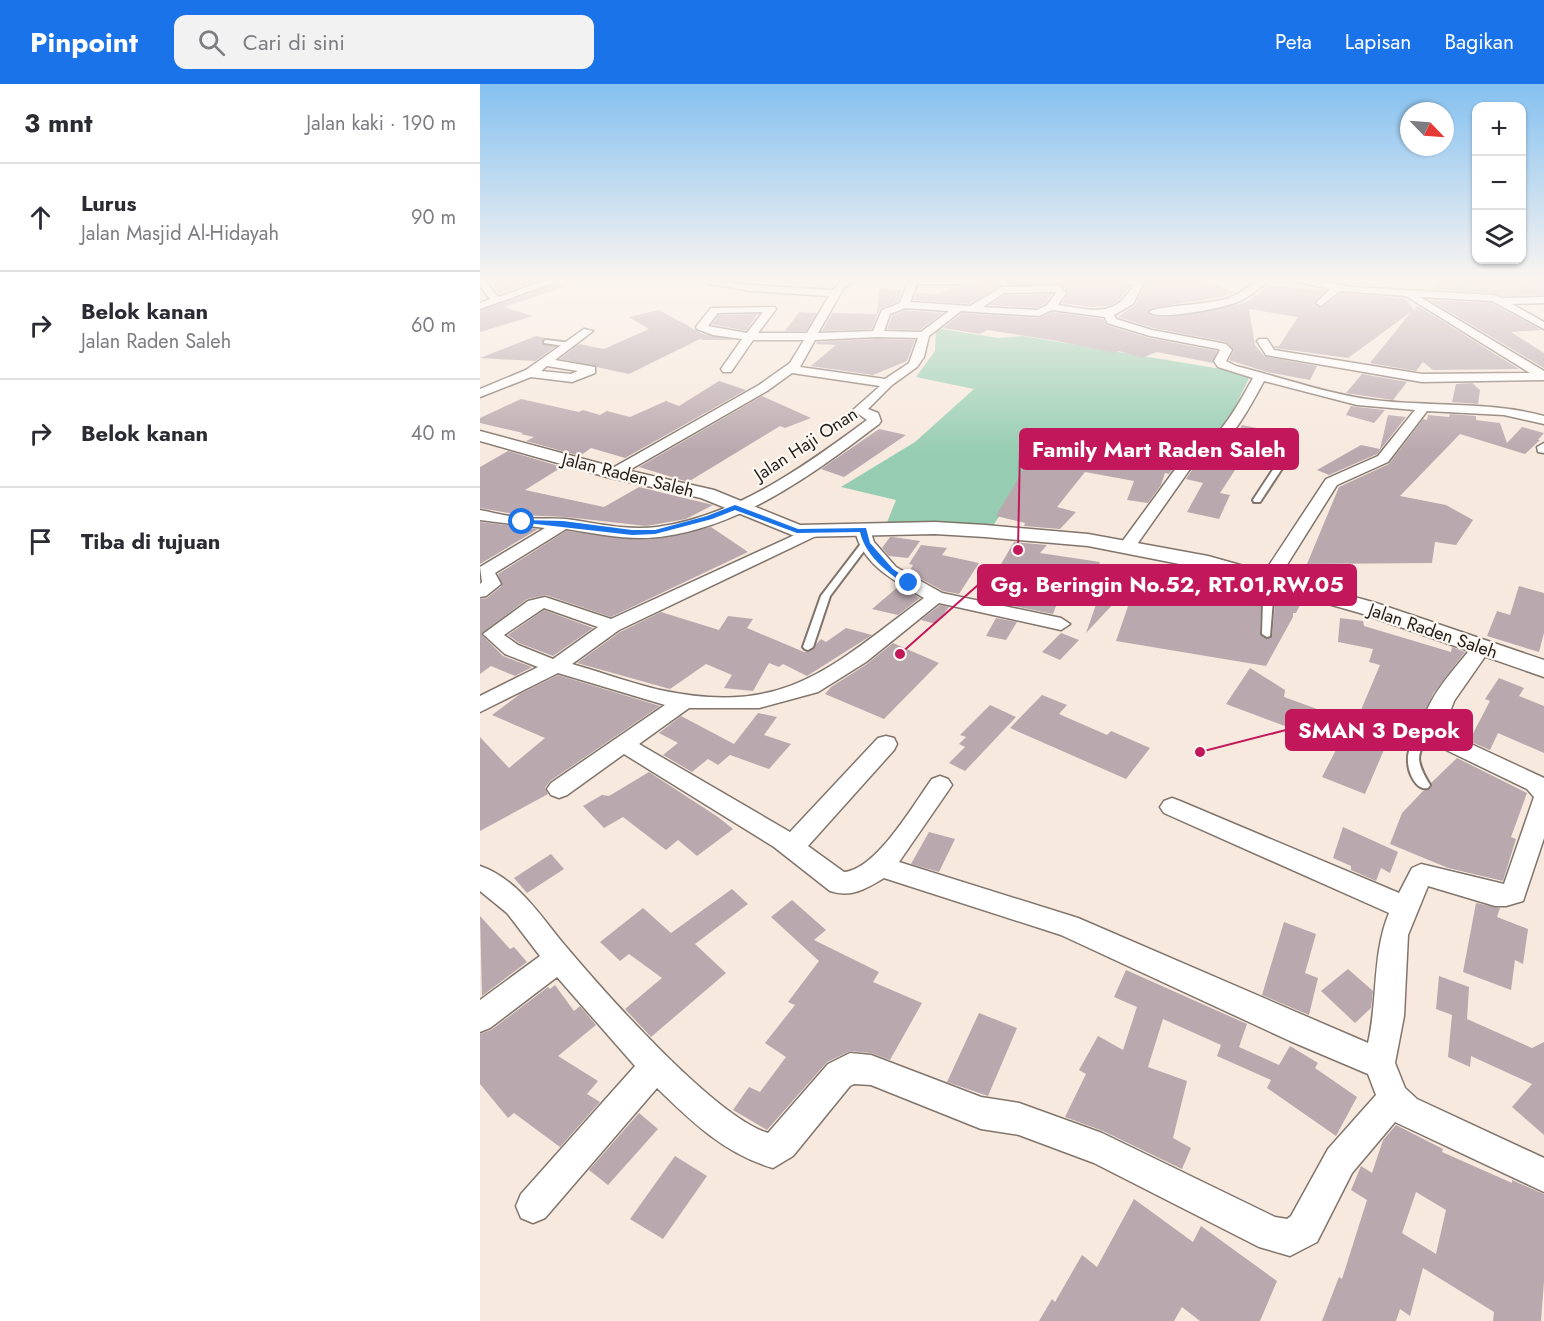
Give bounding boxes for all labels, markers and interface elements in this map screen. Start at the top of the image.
search box [174,15,594,69]
text: Pinpoint [30,22,138,63]
icon: search [195,26,228,59]
text: Cari di sini [243,26,345,58]
text: Peta [1275,27,1312,57]
text: Lapisan [1345,27,1411,57]
text: Bagikan [1444,27,1514,57]
north arrow [1400,102,1454,156]
map controls [1472,102,1526,264]
button: + [1472,102,1526,156]
text: 3 mnt [24,104,92,142]
text: Jalan kaki · 190 m [306,109,456,138]
button: − [1472,156,1526,210]
text: Lurus [81,187,137,219]
icon: ahead [24,201,57,234]
text: 90 m [411,203,456,232]
button: layers [1472,210,1526,264]
text: Jalan Masjid Al-Hidayah [81,219,279,248]
text: Belok kanan [81,295,208,327]
icon: right [24,309,57,342]
text: 60 m [411,311,456,340]
text: Jalan Raden Saleh [81,327,231,356]
street label: Jalan Haji Onan [748,401,863,488]
icon: right [24,417,57,450]
text: Belok kanan [81,417,208,449]
text: 40 m [411,419,456,448]
callout: Family Mart Raden Saleh [1020,429,1298,469]
text: Family Mart Raden Saleh [1032,433,1286,465]
street label: Jalan Raden Saleh [557,446,697,504]
route start [508,508,534,534]
icon: arrive [24,525,57,558]
text: Tiba di tujuan [81,525,220,557]
callout: Gg. Beringin No.52, RT.01,RW.05 [978,565,1356,605]
text: Gg. Beringin No.52, RT.01,RW.05 [990,568,1344,600]
route end [895,569,921,595]
street label: Jalan Raden Saleh [1363,596,1501,665]
callout: SMAN 3 Depok [1286,710,1472,750]
text: SMAN 3 Depok [1298,714,1460,746]

